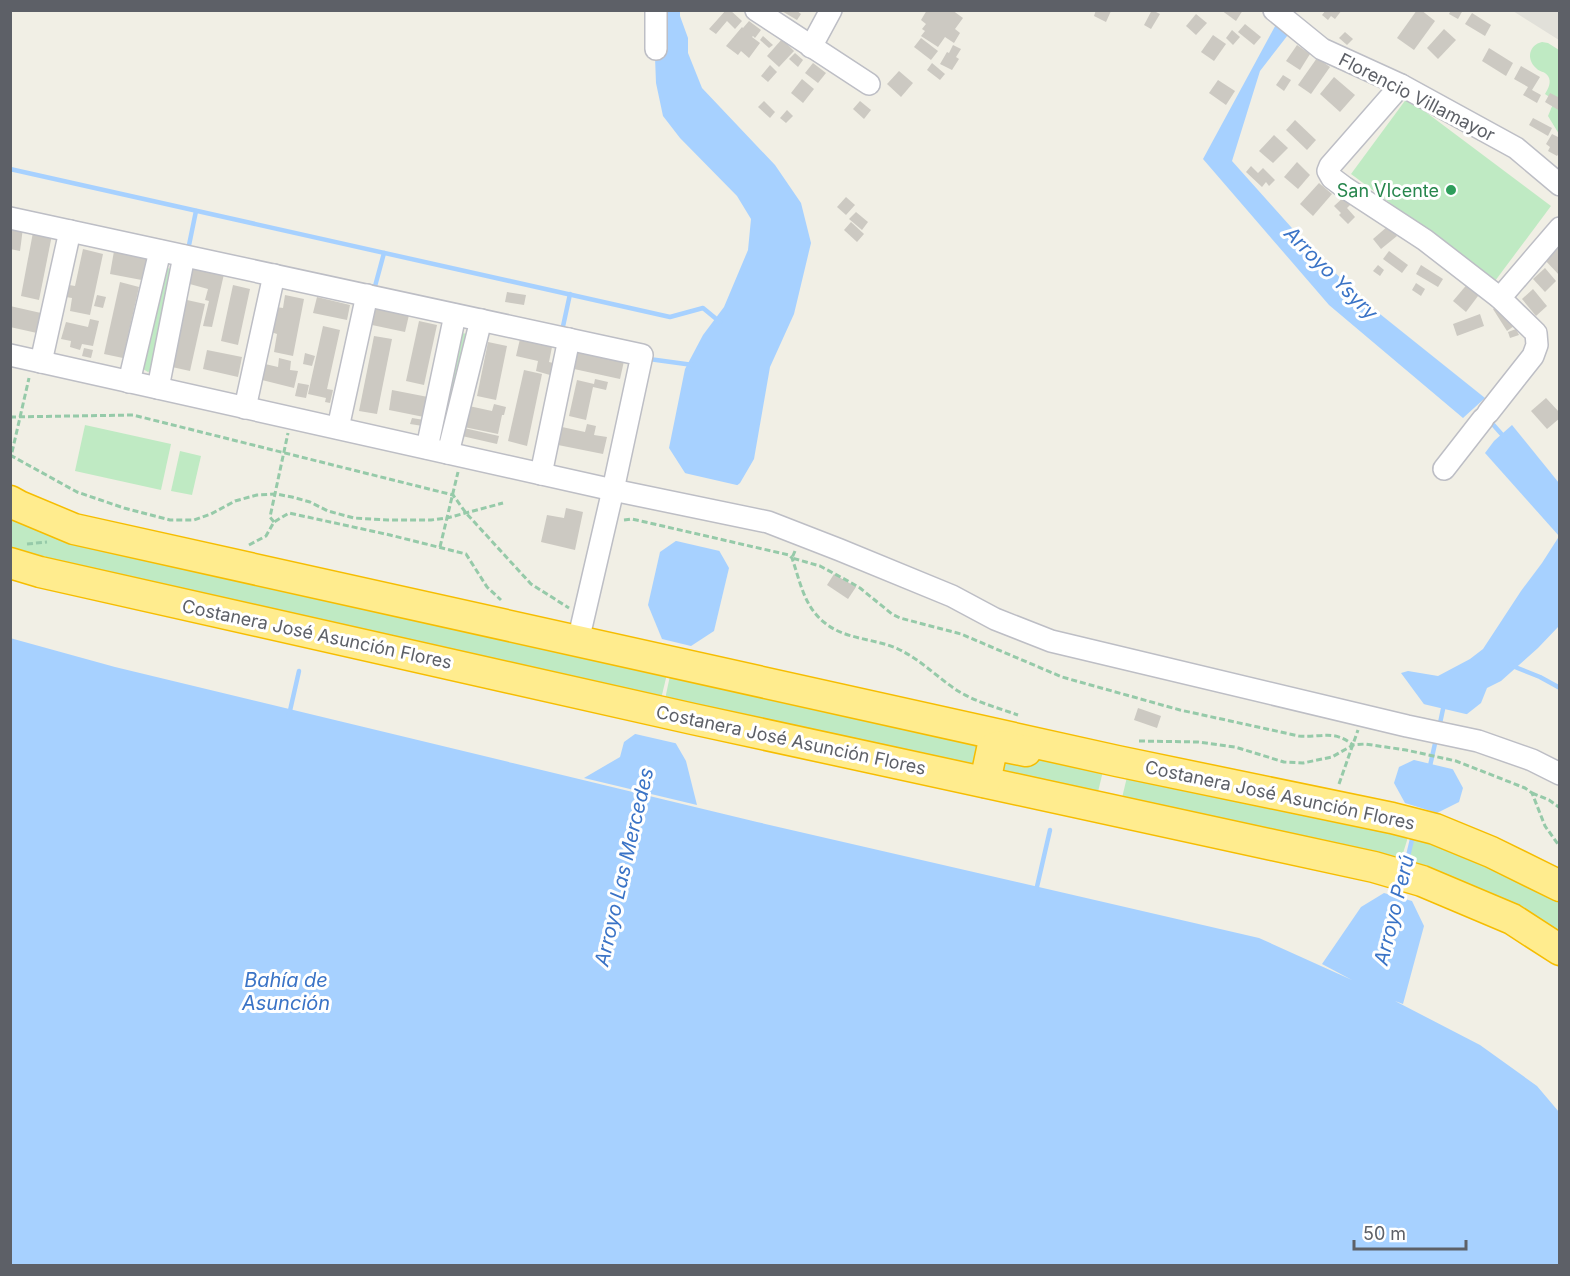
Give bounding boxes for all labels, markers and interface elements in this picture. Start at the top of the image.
street label: Florencio Villamayor [1335,49,1499,146]
place label: San VIcente [1337,180,1439,201]
marker: San VIcente [1444,183,1458,197]
water label: Arroyo Ysyry [1279,221,1383,325]
street label: Costanera José Asunción Flores [180,595,454,673]
street label: Costanera José Asunción Flores [654,701,928,779]
street label: Costanera José Asunción Flores [1143,756,1417,834]
water label: Arroyo Las Mercedes [589,766,658,969]
water label: Arroyo Perú [1369,852,1419,968]
water label: Bahía de Asunción [241,968,330,1015]
scale bar [1354,1213,1466,1251]
text: 50 m [1363,1223,1406,1244]

